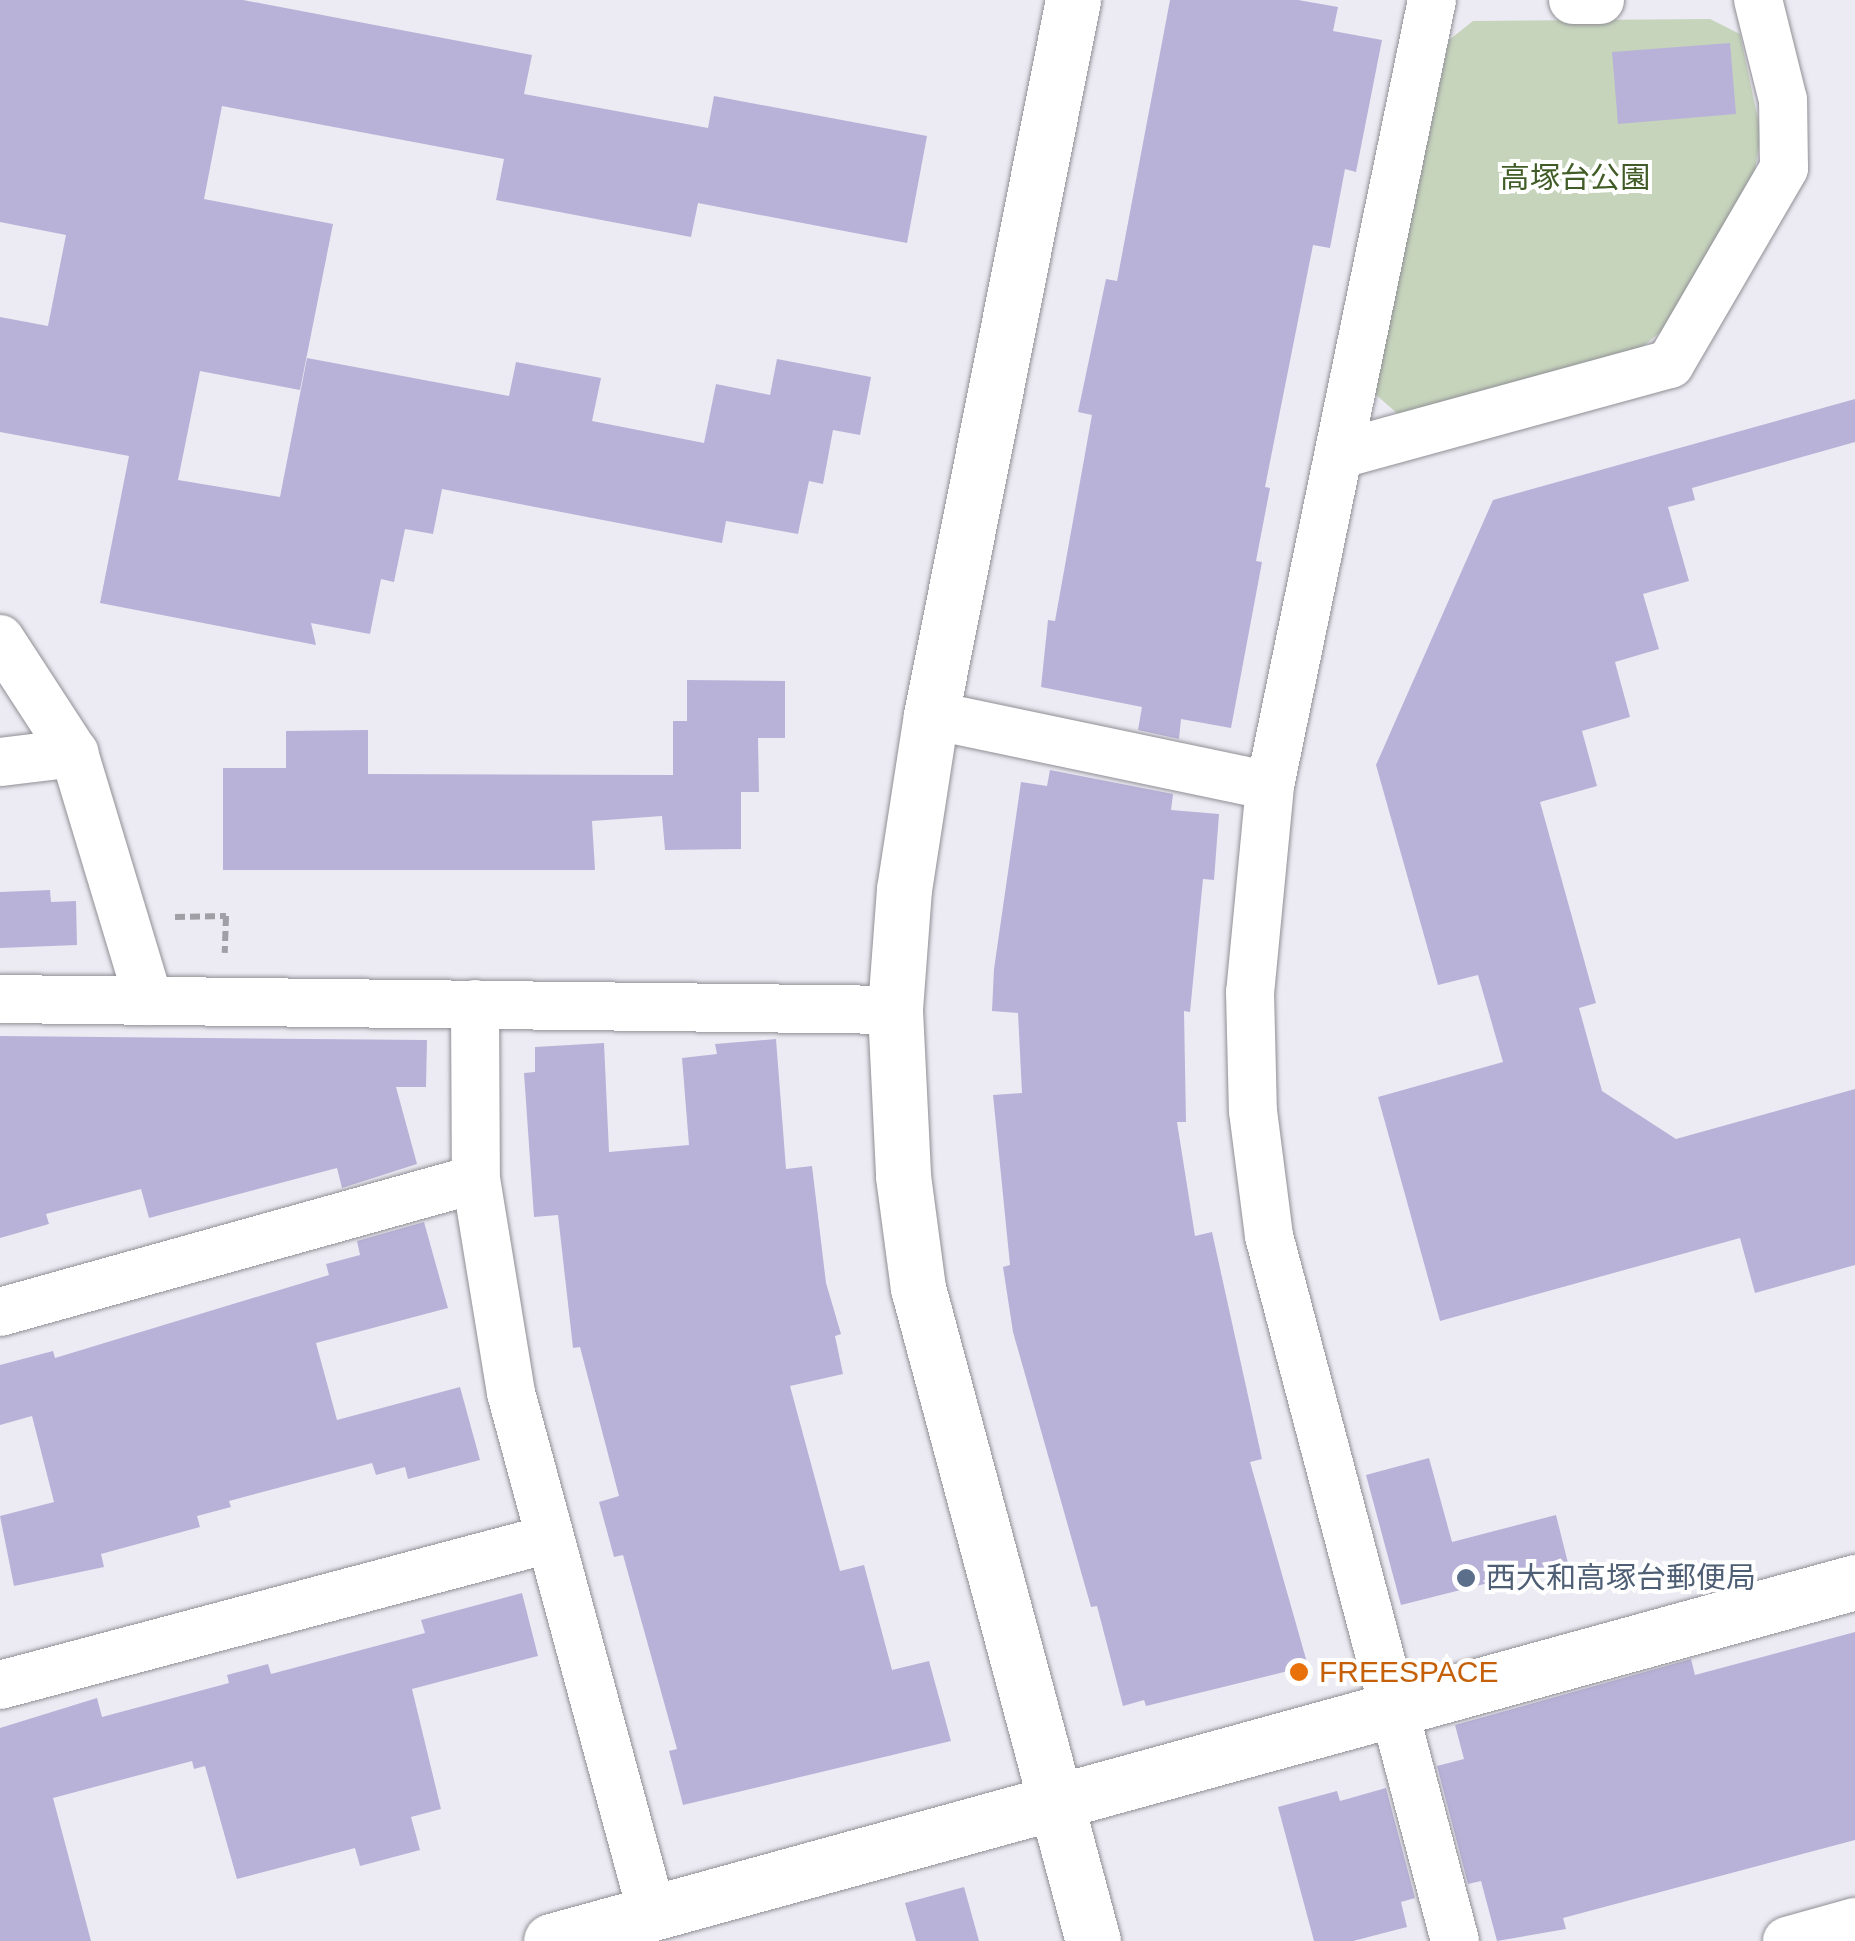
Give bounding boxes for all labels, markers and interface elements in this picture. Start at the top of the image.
park label: 高塚台公園 [1500,160,1650,196]
place label: 西大和高塚台郵便局 [1486,1560,1756,1596]
marker: 西大和高塚台郵便局 [1455,1567,1477,1589]
place label: FREESPACE [1319,1654,1498,1690]
marker: FREESPACE [1288,1661,1310,1683]

